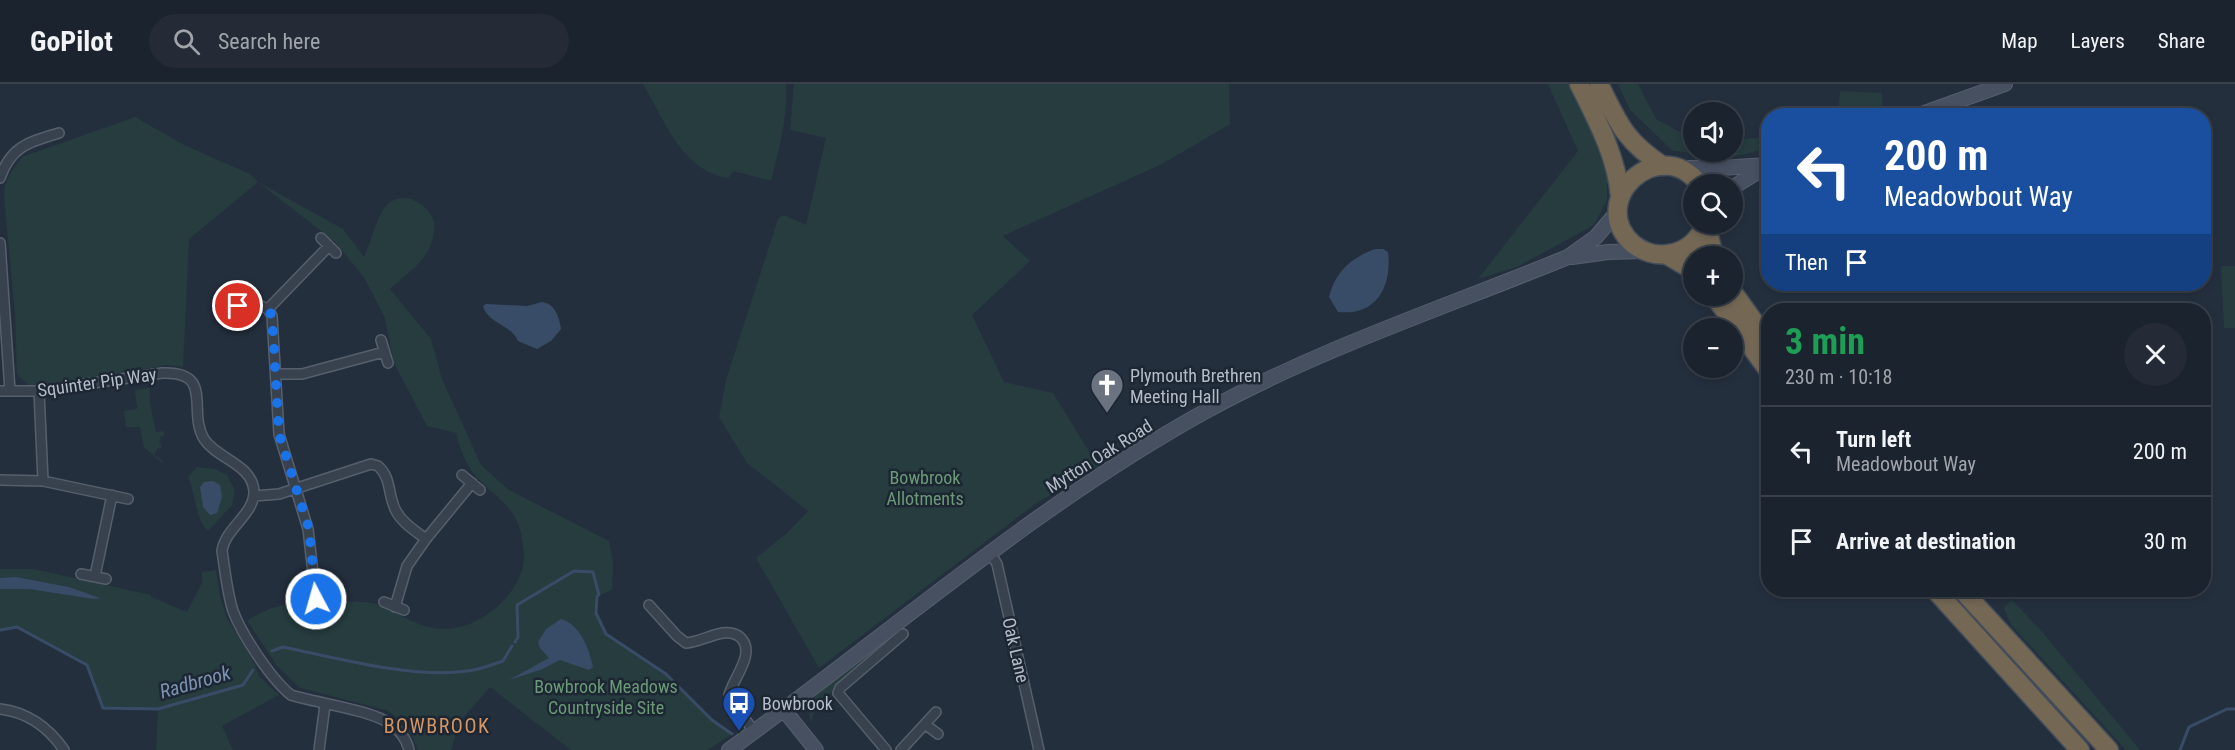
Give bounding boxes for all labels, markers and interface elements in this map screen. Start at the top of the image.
search box [149,14,569,68]
text: GoPilot [30,25,113,58]
icon: search [170,25,203,58]
text: Search here [218,29,320,54]
text: Map [2001,29,2038,53]
text: Layers [2071,29,2125,53]
text: Share [2158,29,2205,53]
map controls [1683,102,1743,378]
button: sound [1683,102,1743,162]
text: 200 m [1884,131,1989,180]
icon: left [1785,132,1863,210]
button: search [1683,174,1743,234]
text: Meadowbout Way [1884,181,2073,213]
button: + [1683,246,1743,306]
icon: arrive [1840,246,1873,279]
text: Then [1785,250,1828,275]
pin [212,280,263,331]
icon: arrive [221,289,254,322]
button: − [1683,318,1743,378]
text: 3 min [1785,321,1865,363]
button: close [2124,323,2187,386]
street label: Squinter Pip Way [36,363,158,401]
place label: Plymouth Brethren Meeting Hall [1130,365,1261,407]
text: 230 m · 10:18 [1785,365,1892,389]
church icon: Plymouth Brethren Meeting Hall [1089,367,1125,414]
street label: Mytton Oak Road [1042,415,1156,497]
text: Turn left [1836,427,1911,452]
icon: left [1785,435,1818,468]
text: 200 m [2133,439,2187,464]
text: Meadowbout Way [1836,452,1976,476]
park label: Bowbrook Allotments [886,467,964,509]
icon: arrive [1785,525,1818,558]
text: Arrive at destination [1836,529,2016,554]
text: 30 m [2144,529,2187,554]
position arrow [284,567,348,631]
street label: Oak Lane [998,615,1034,685]
water label: Radbrook [157,660,234,704]
park label: Bowbrook Meadows Countryside Site [534,676,678,718]
bus stop icon: Bowbrook [721,685,757,732]
place label: Bowbrook [762,693,833,714]
district label: BOWBROOK [384,714,490,738]

